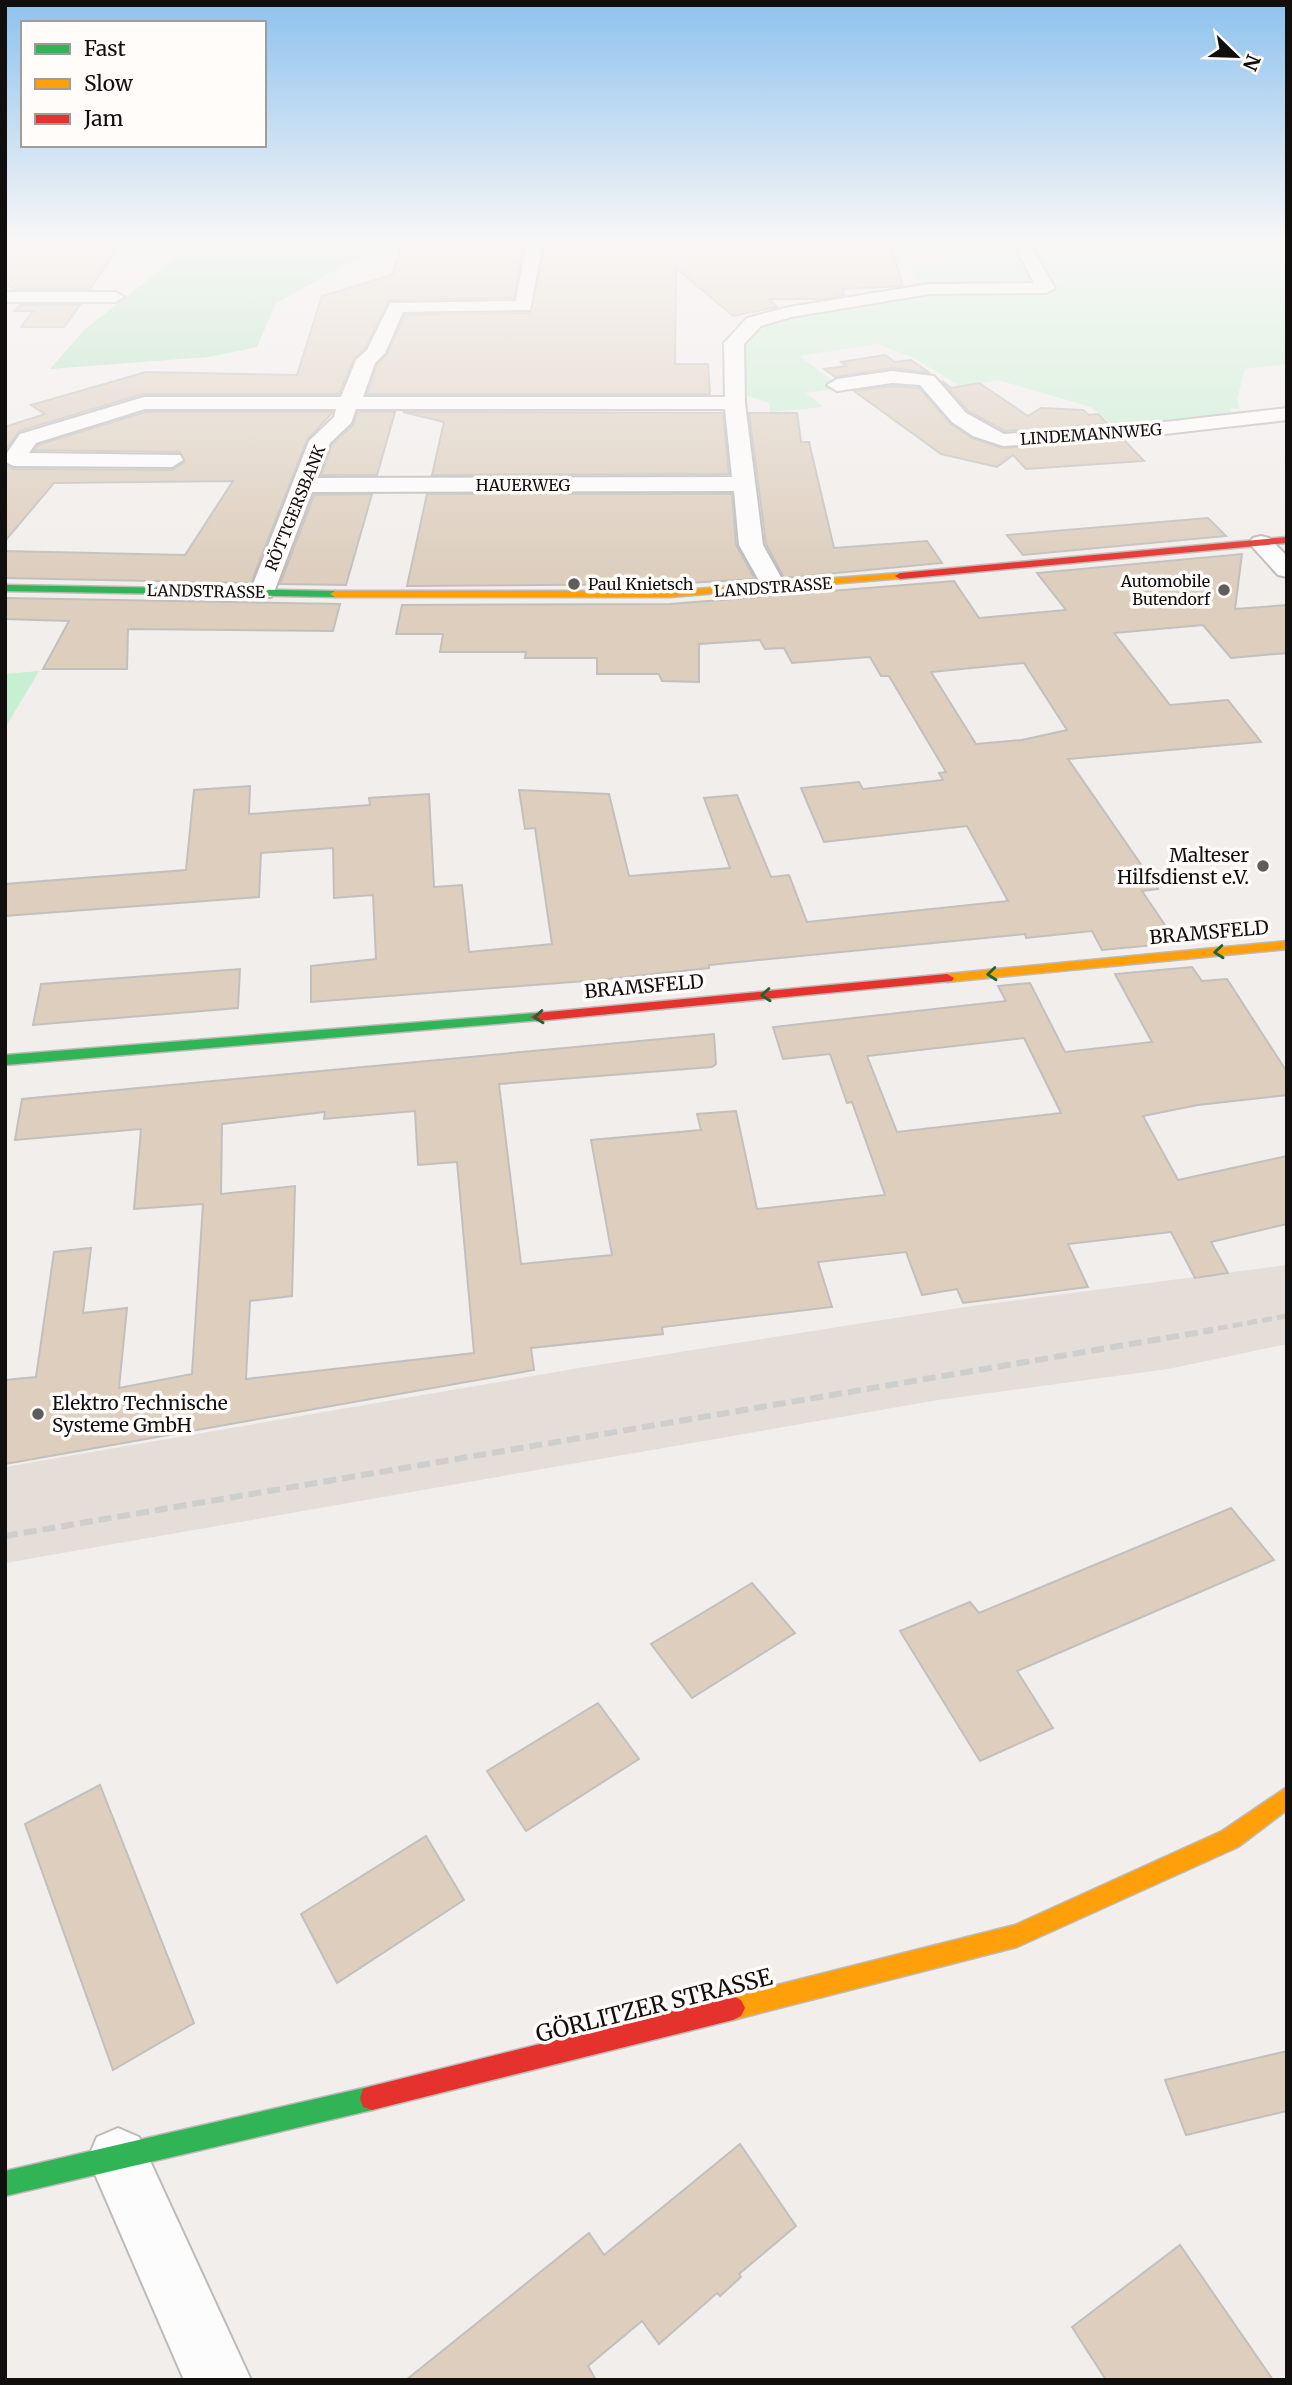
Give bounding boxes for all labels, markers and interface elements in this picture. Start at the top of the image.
legend [21,21,266,147]
north arrow [1201,21,1271,91]
text: Fast [84,35,126,62]
text: N [1238,51,1266,74]
text: Slow [84,70,133,97]
text: Jam [83,105,123,132]
street label: LINDEMANNWEG [1020,419,1163,449]
street label: RÖTTGERSBANK [261,442,330,574]
street label: HAUERWEG [476,475,571,495]
place label: Automobile Butendorf [1120,571,1211,609]
street label: LANDSTRASSE [713,573,833,601]
place label: Paul Knietsch [588,574,694,594]
marker: Paul Knietsch [566,576,582,592]
street label: LANDSTRASSE [147,580,266,602]
marker: Automobile Butendorf [1216,582,1232,598]
place label: Malteser Hilfsdienst e.V. [1117,843,1249,889]
marker: Malteser Hilfsdienst e.V. [1255,858,1271,874]
street label: BRAMSFELD [1148,915,1270,949]
one-way arrow [1213,944,1224,959]
one-way arrow [987,966,998,981]
street label: BRAMSFELD [583,969,705,1003]
one-way arrow [760,987,771,1002]
one-way arrow [534,1009,545,1024]
place label: Elektro Technische Systeme GmbH [52,1391,228,1437]
marker: Elektro Technische Systeme GmbH [30,1406,46,1422]
street label: GÖRLITZER STRASSE [533,1961,776,2048]

